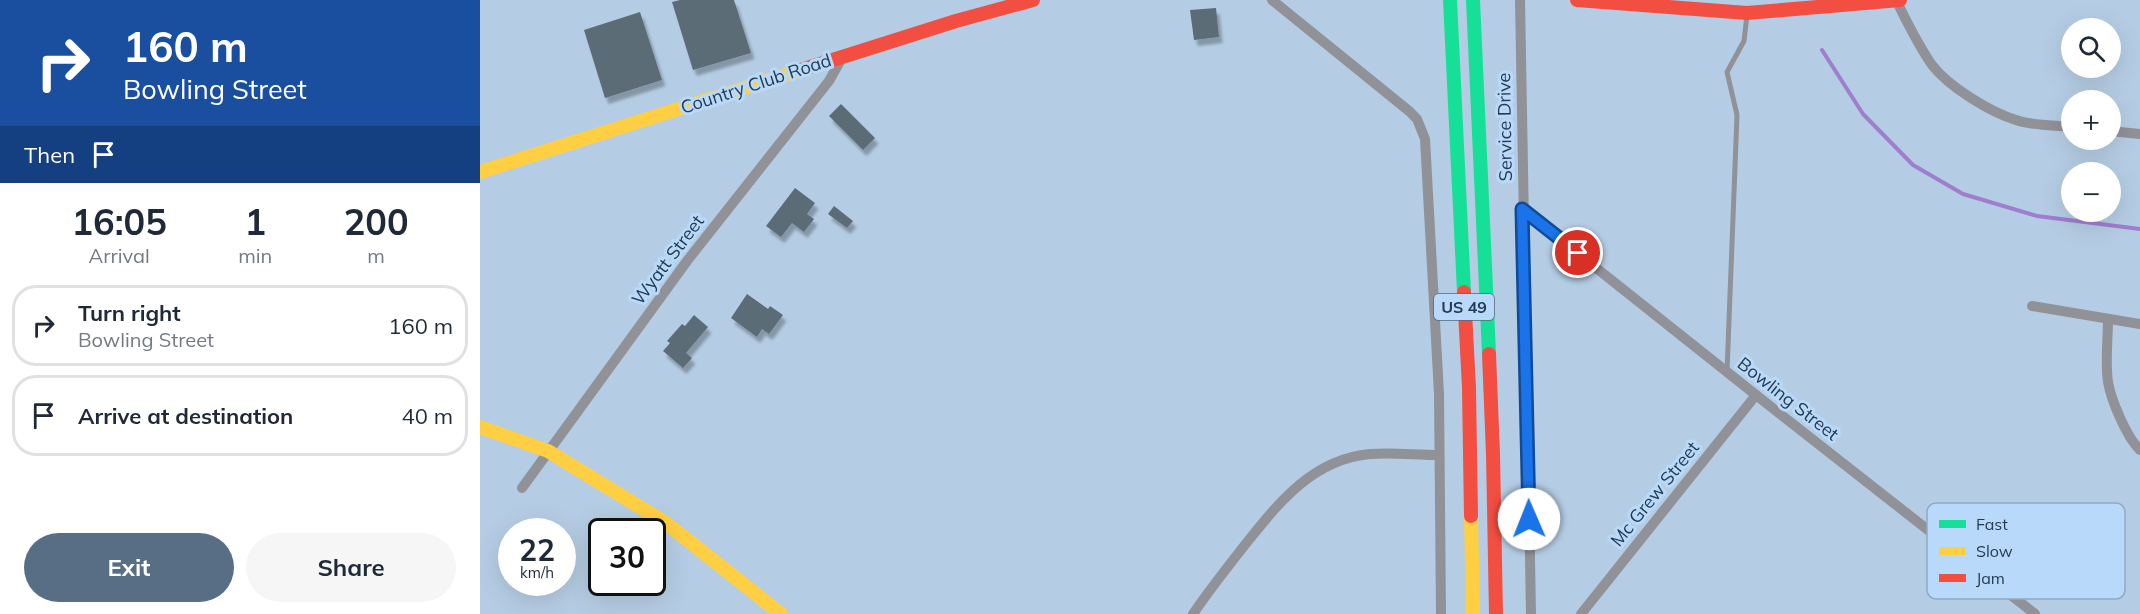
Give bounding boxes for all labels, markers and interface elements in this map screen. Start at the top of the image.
map controls [2061,18,2121,222]
button: search [2061,18,2121,78]
text: 160 m [123,20,248,73]
icon: right [24,24,102,102]
street label: Country Club Road [678,48,834,119]
text: Bowling Street [123,72,307,106]
street label: Service Drive [1492,73,1517,182]
button: + [2061,90,2121,150]
icon: arrive [87,138,120,171]
text: Then [24,141,75,169]
button: − [2061,162,2121,222]
text: 16:05 [71,199,167,244]
text: 1 [244,199,266,244]
text: 200 [344,199,409,244]
street label: Wyatt Street [626,210,709,309]
pin [1552,227,1603,278]
icon: arrive [1561,236,1594,269]
text: Arrival [89,243,150,268]
text: min [238,243,272,268]
text: m [367,243,385,268]
road number: US 49 [1434,294,1494,320]
text: Turn right [78,299,181,327]
icon: right [27,309,60,342]
text: 160 m [388,312,453,340]
text: Bowling Street [78,327,214,352]
street label: Bowling Street [1733,352,1844,445]
icon: arrive [27,399,60,432]
text: Arrive at destination [78,402,293,430]
text: 40 m [402,402,453,430]
street label: Mc Grew Street [1605,437,1704,551]
position arrow [1497,487,1561,551]
legend [1927,503,2125,599]
text: Fast [1976,514,2008,534]
speed limit sign: 30 [588,518,666,596]
text: 22 [519,531,555,569]
button: Exit [24,533,234,602]
button: Share [246,533,456,602]
text: Slow [1976,541,2013,561]
text: km/h [520,563,554,582]
text: Jam [1976,568,2005,588]

